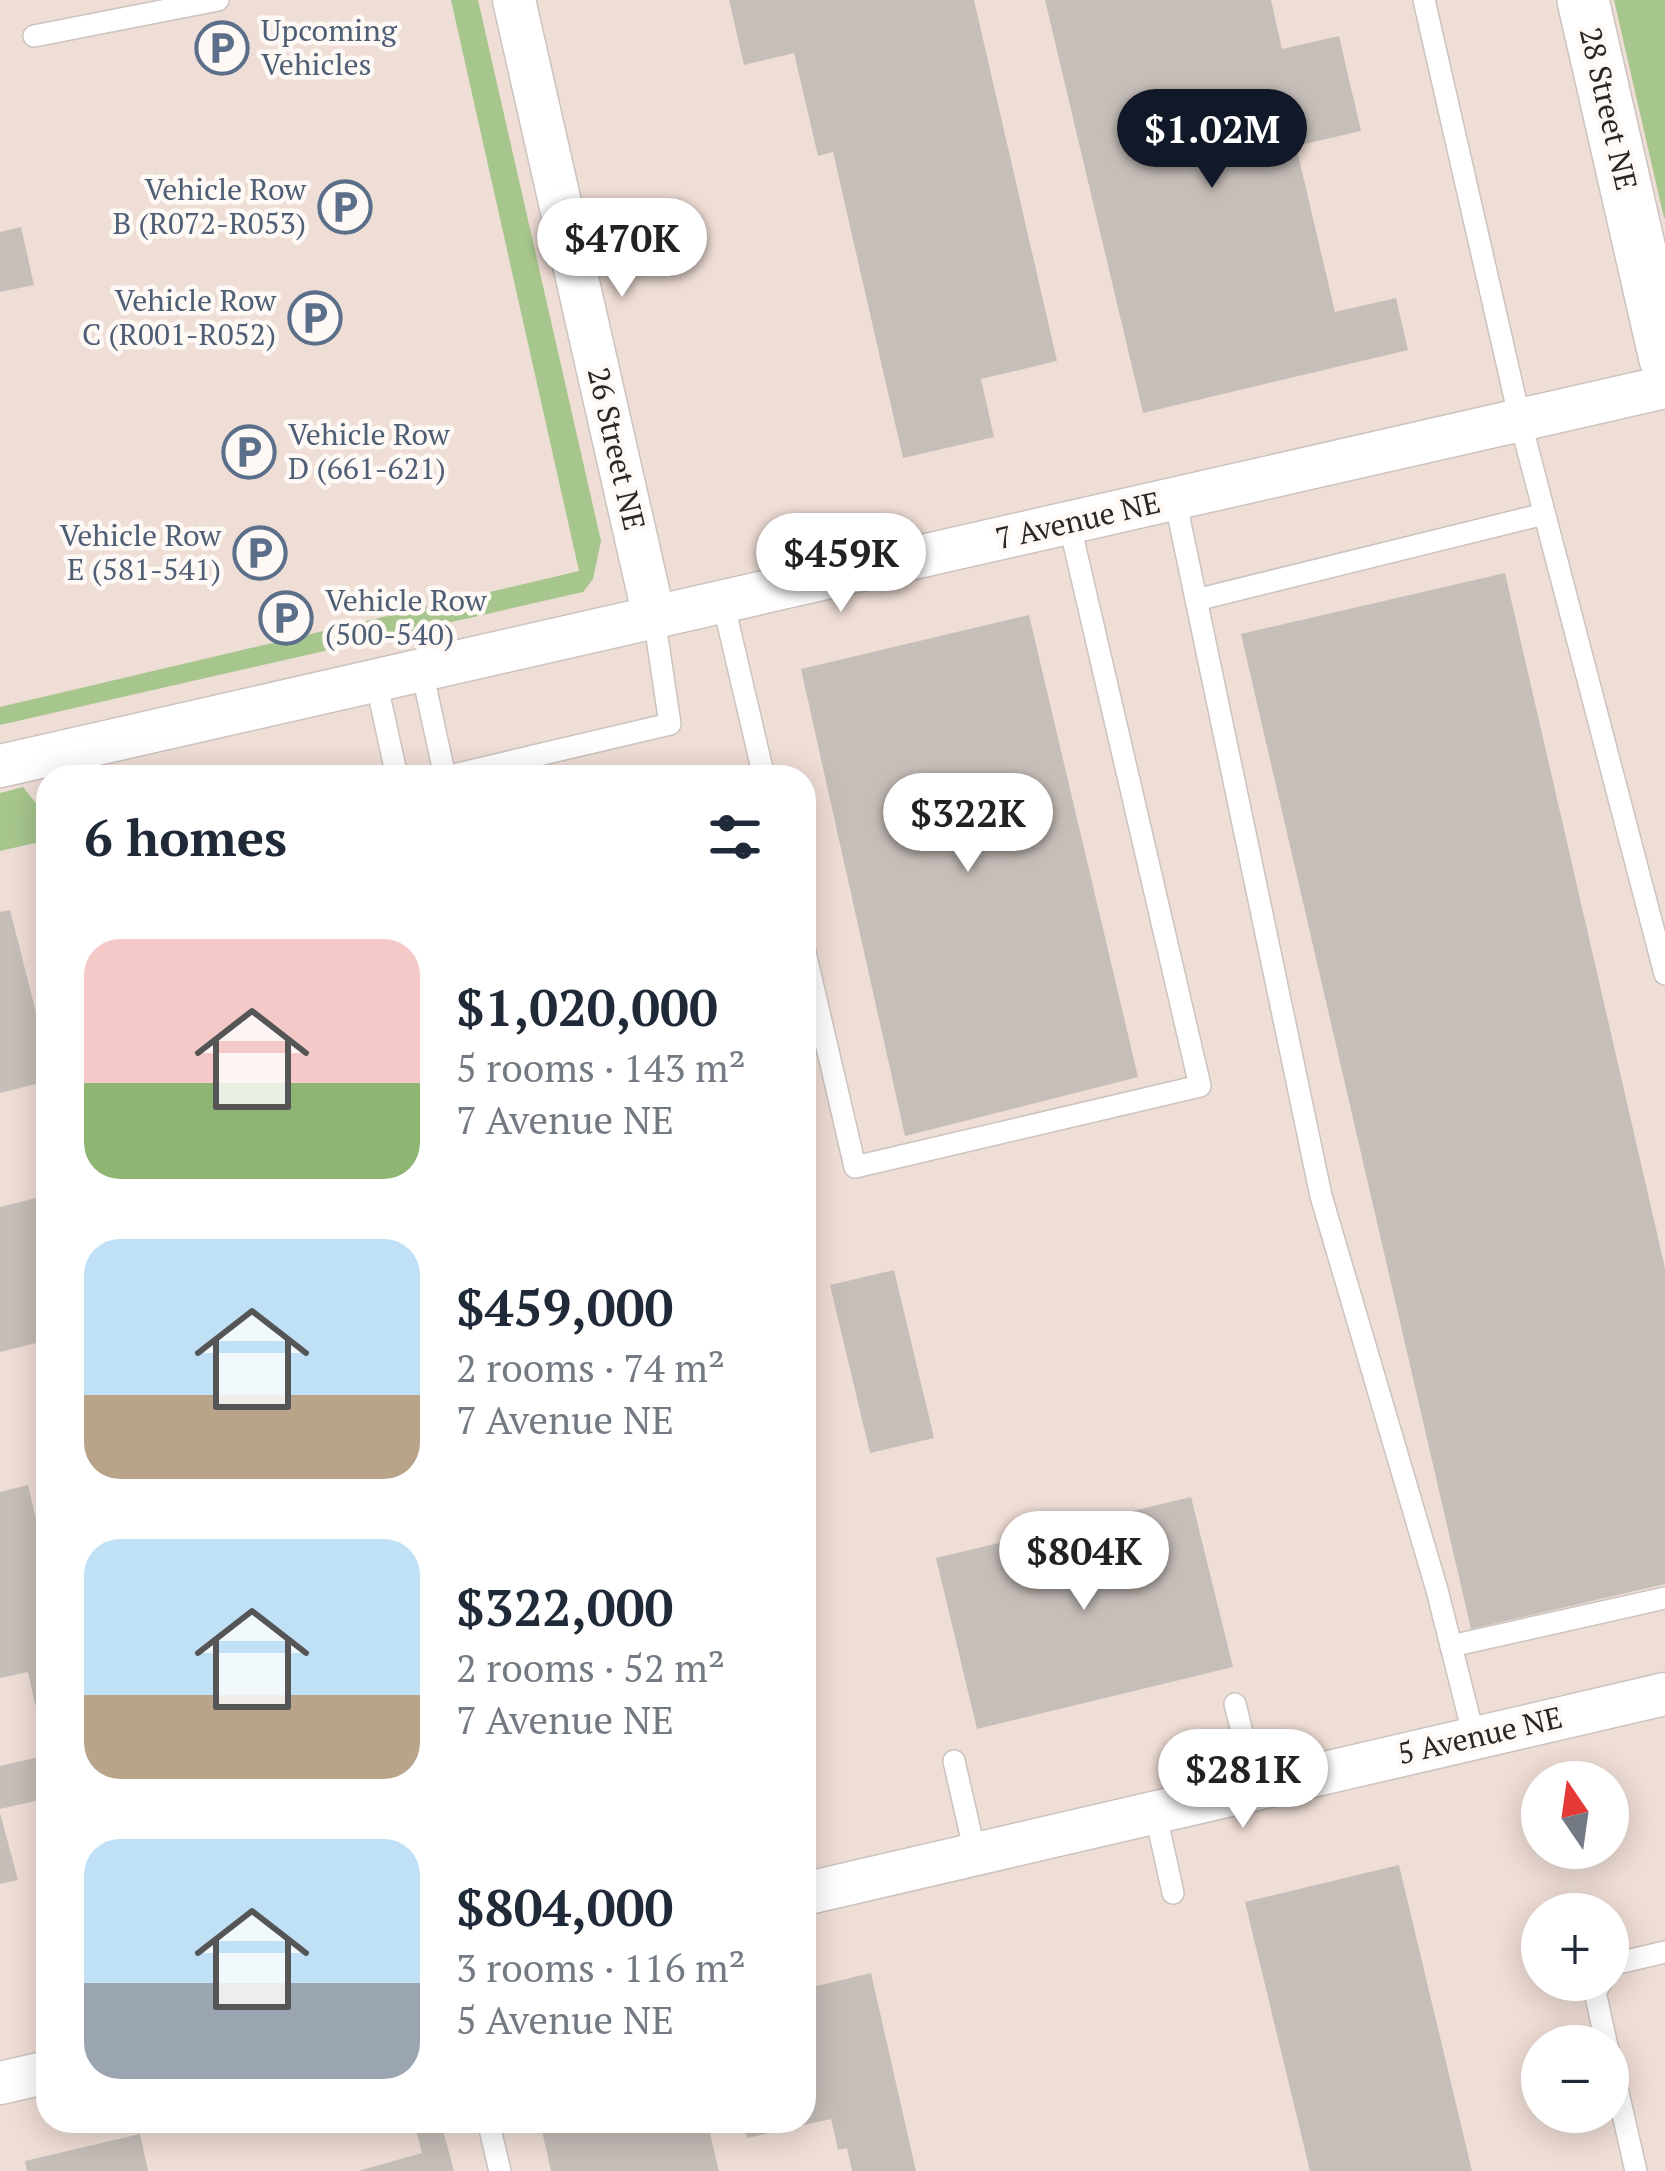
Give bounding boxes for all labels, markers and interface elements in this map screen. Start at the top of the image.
place label: Upcoming Vehicles [261,10,398,84]
parking icon: Upcoming Vehicles [194,20,250,76]
street label: 28 Street NE [1571,23,1647,194]
pin: $1.02M [1114,89,1310,191]
text: $1.02M [1144,102,1280,154]
place label: Vehicle Row B (R072-R053) [113,169,307,243]
parking icon: Vehicle Row B (R072-R053) [317,179,373,235]
pin: $470K [538,198,706,300]
text: $470K [564,211,680,263]
place label: Vehicle Row C (R001-R052) [82,280,277,354]
parking icon: Vehicle Row C (R001-R052) [287,290,343,346]
street label: 26 Street NE [579,363,655,534]
place label: Vehicle Row D (661-621) [288,414,451,488]
parking icon: Vehicle Row D (661-621) [221,424,277,480]
street label: 7 Avenue NE [992,482,1164,558]
pin: $459K [757,513,925,615]
place label: Vehicle Row E (581-541) [59,515,222,589]
parking icon: Vehicle Row E (581-541) [232,525,288,581]
text: $459K [783,526,899,578]
place label: Vehicle Row (500-540) [325,580,488,654]
parking icon: Vehicle Row (500-540) [258,590,314,646]
pin: $322K [884,773,1052,875]
text: $322K [910,786,1026,838]
text: 6 homes [84,803,287,871]
icon: filters [702,804,768,870]
text: $1,020,000 [456,973,718,1041]
icon: home [180,987,324,1131]
text: 5 rooms · 143 m² [456,1041,746,1093]
text: 7 Avenue NE [456,1093,674,1145]
text: $459,000 [456,1273,673,1341]
icon: home [180,1287,324,1431]
text: 2 rooms · 74 m² [456,1341,725,1393]
text: 7 Avenue NE [456,1393,674,1445]
pin: $804K [1000,1511,1168,1613]
text: $804K [1026,1524,1142,1576]
text: $322,000 [456,1573,673,1641]
icon: home [180,1587,324,1731]
text: 2 rooms · 52 m² [456,1641,725,1693]
text: 7 Avenue NE [456,1693,674,1745]
street label: 5 Avenue NE [1394,1697,1566,1773]
pin: $281K [1159,1729,1327,1831]
text: $281K [1185,1742,1301,1794]
north arrow [1521,1761,1629,1869]
map controls [1521,1761,1629,2133]
text: $804,000 [456,1873,673,1941]
icon: home [180,1887,324,2031]
button: + [1521,1893,1629,2001]
text: 3 rooms · 116 m² [456,1941,746,1993]
text: 5 Avenue NE [456,1993,674,2045]
button: − [1521,2025,1629,2133]

